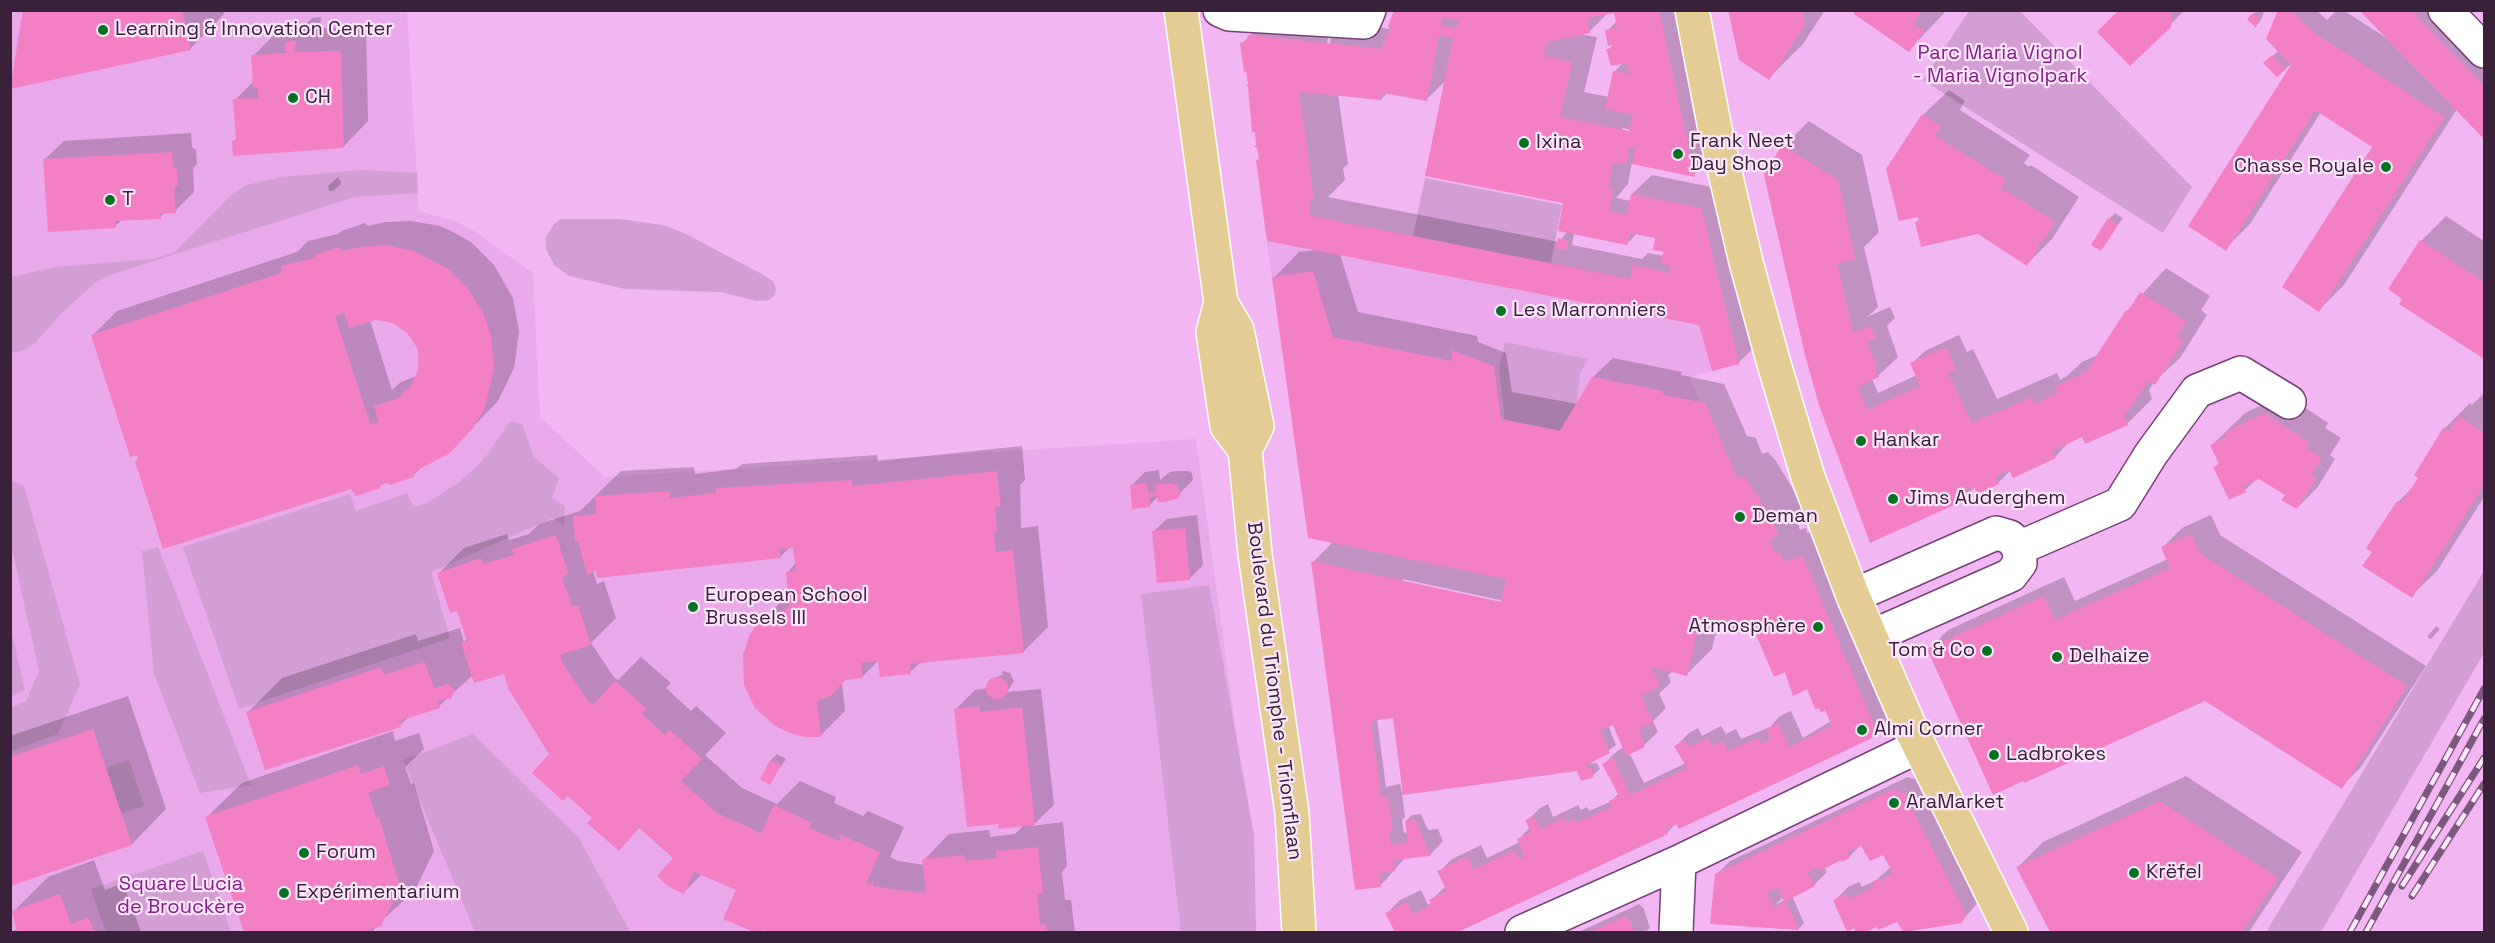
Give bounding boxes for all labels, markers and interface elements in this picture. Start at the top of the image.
place label: Learning & Innovation Center [115,18,393,42]
marker: Learning & Innovation Center [96,23,110,37]
park label: Parc Maria Vignol - Maria Vignolpark [1913,42,2087,89]
place label: CH [305,86,331,110]
marker: CH [286,91,300,105]
place label: Frank Neet Day Shop [1690,130,1793,177]
place label: Ixina [1536,131,1581,155]
marker: Ixina [1517,136,1531,150]
marker: Frank Neet Day Shop [1671,147,1685,161]
place label: Chasse Royale [2234,155,2374,179]
marker: Chasse Royale [2379,160,2393,174]
place label: T [122,188,134,212]
marker: T [103,193,117,207]
place label: Les Marronniers [1513,299,1666,323]
marker: Les Marronniers [1494,304,1508,318]
place label: Hankar [1873,429,1939,453]
marker: Hankar [1854,434,1868,448]
place label: Jims Auderghem [1905,487,2066,511]
marker: Jims Auderghem [1886,492,1900,506]
place label: Deman [1752,505,1818,529]
marker: Deman [1733,510,1747,524]
street label: Boulevard du Triomphe - Triomflaan [1241,520,1307,862]
place label: European School Brussels III [705,584,868,631]
marker: European School Brussels III [686,600,700,614]
place label: Atmosphère [1688,615,1806,639]
marker: Atmosphère [1811,620,1825,634]
place label: Tom & Co [1888,639,1975,663]
marker: Tom & Co [1980,644,1994,658]
place label: Delhaize [2069,645,2150,669]
marker: Delhaize [2050,650,2064,664]
place label: Almi Corner [1874,718,1983,742]
marker: Almi Corner [1855,723,1869,737]
place label: Ladbrokes [2006,743,2106,767]
marker: Ladbrokes [1987,748,2001,762]
place label: AraMarket [1906,791,2005,815]
marker: AraMarket [1887,796,1901,810]
place label: Forum [316,841,376,865]
marker: Forum [297,846,311,860]
place label: Krëfel [2146,861,2202,885]
marker: Krëfel [2127,866,2141,880]
park label: Square Lucia de Brouckère [117,873,245,920]
place label: Expérimentarium [296,881,460,905]
marker: Expérimentarium [277,886,291,900]

